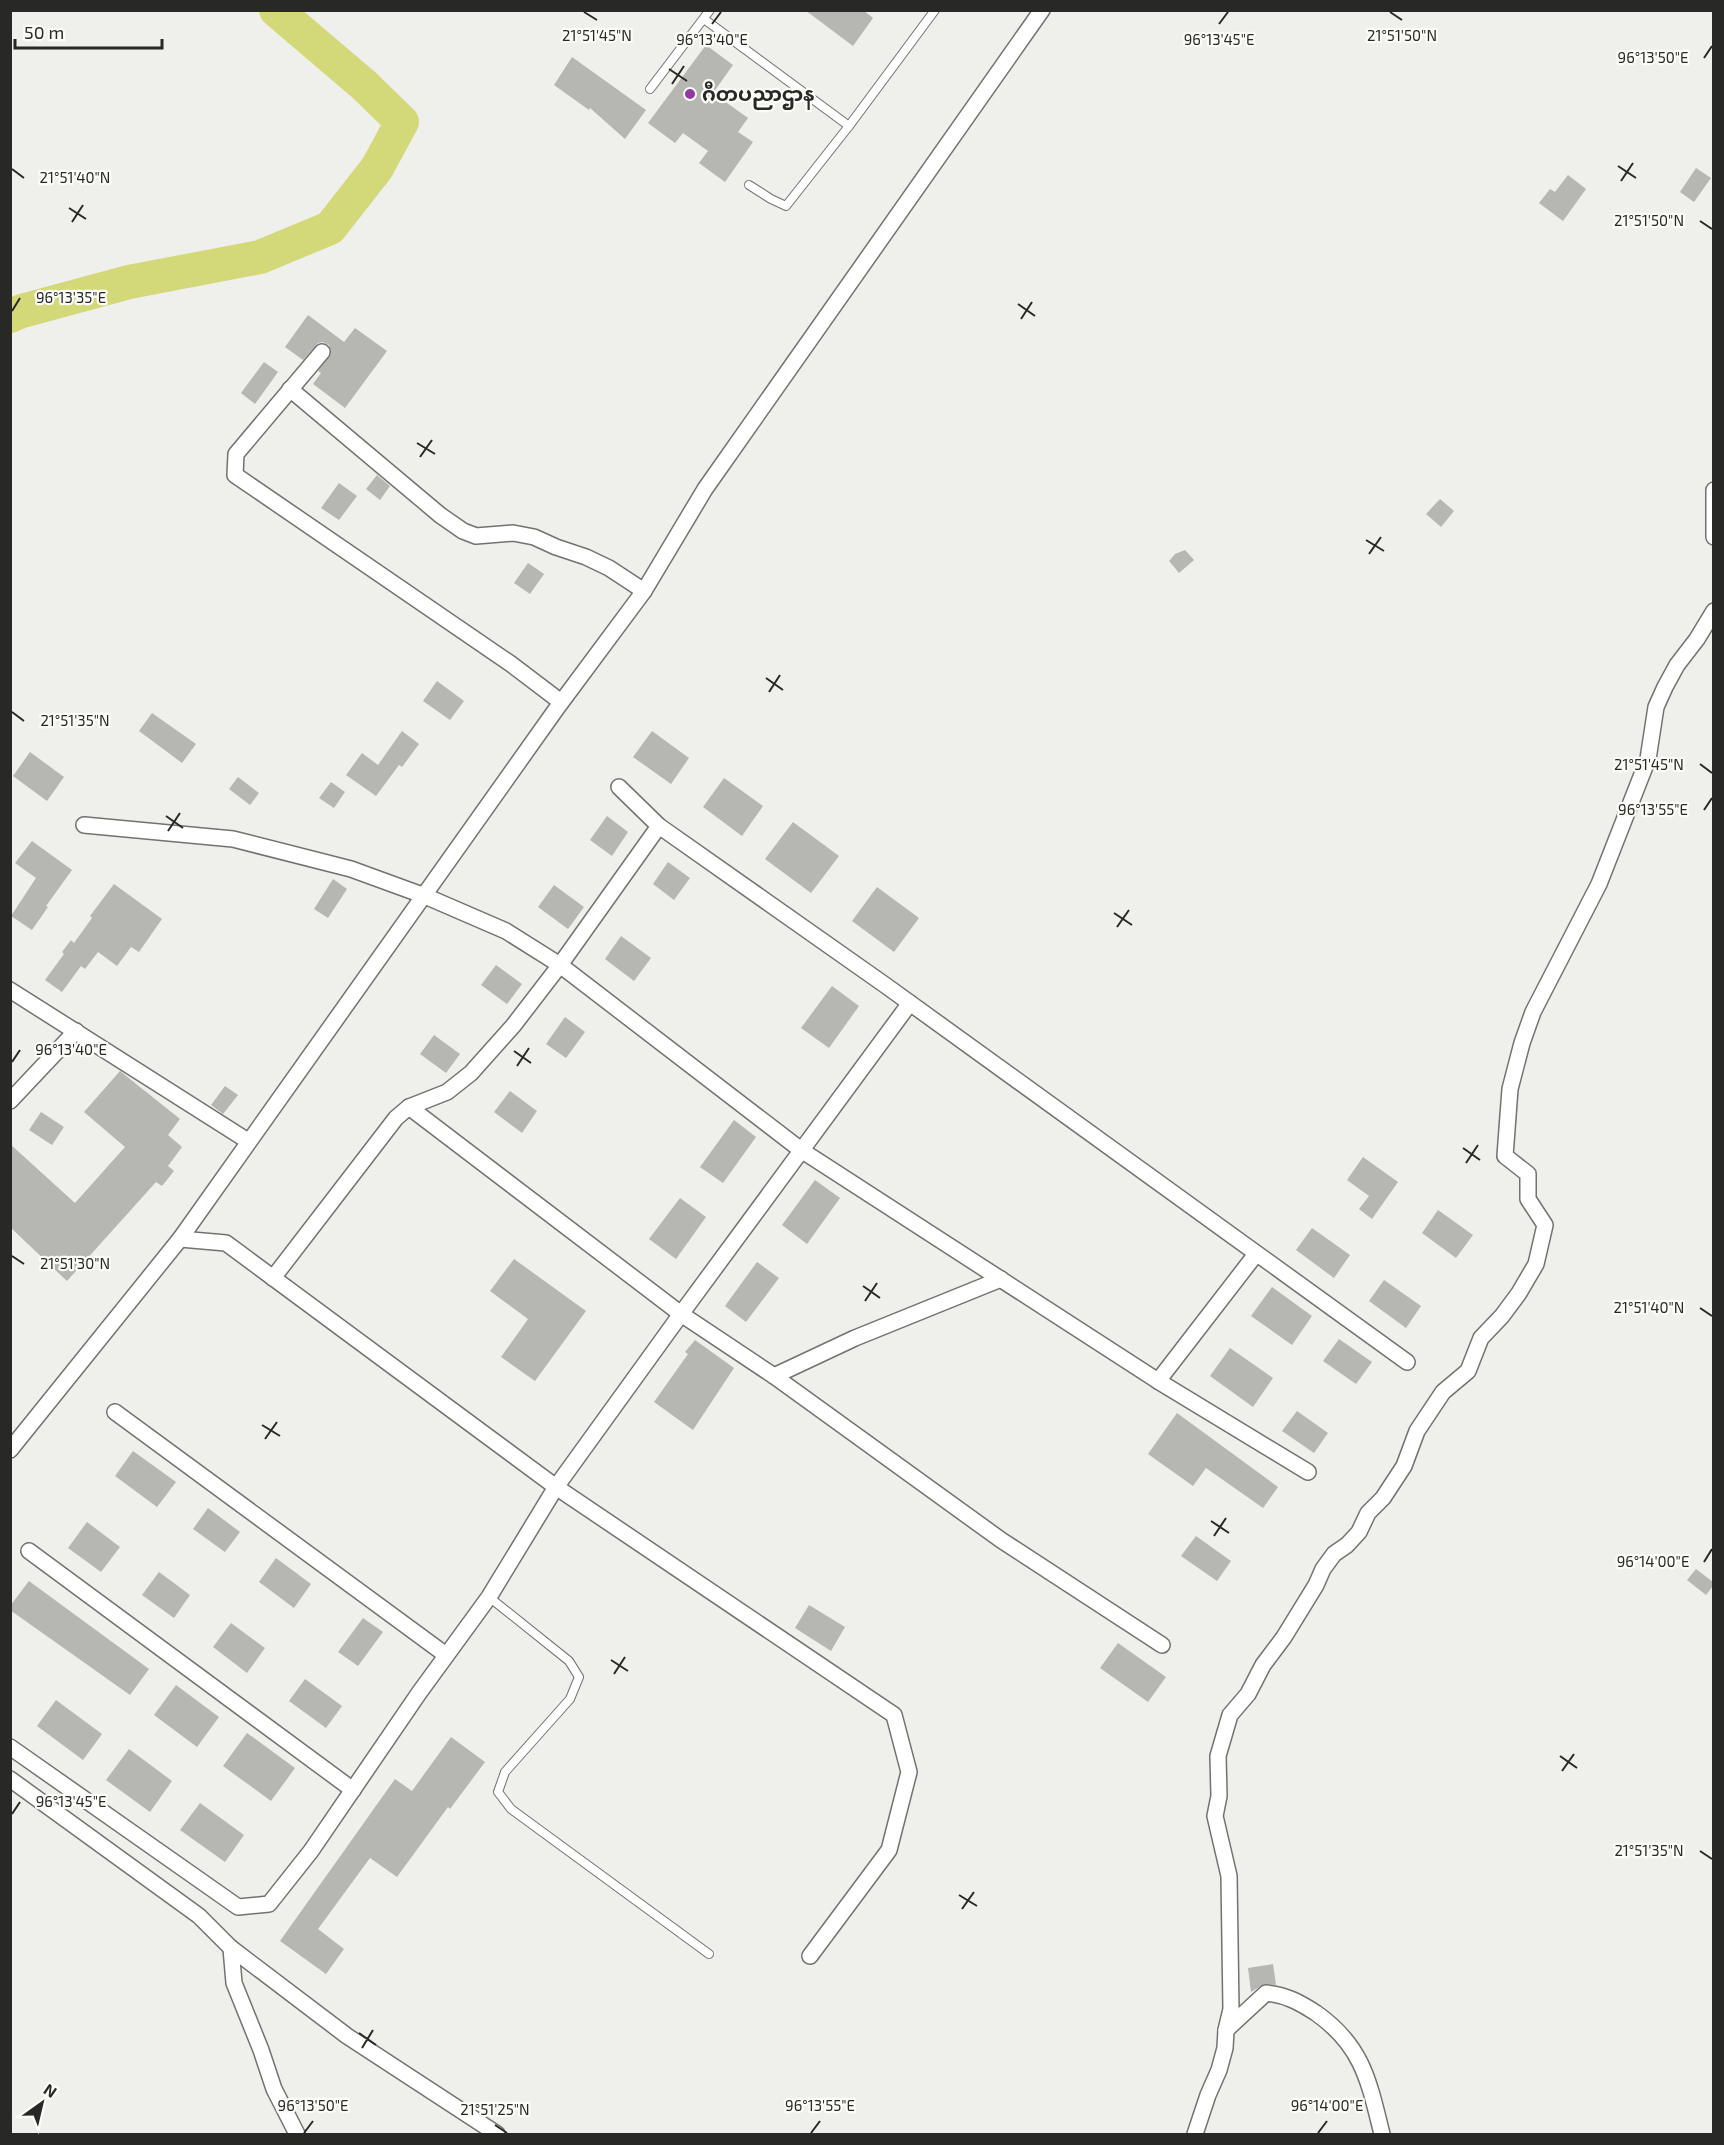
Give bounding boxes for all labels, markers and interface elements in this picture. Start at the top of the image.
scale bar [15,12,162,50]
text: 50 m [24,21,64,43]
text: 21°51'45"N [562,26,632,44]
text: 21°51'50"N [1367,26,1437,44]
text: 96°13'40"E [676,30,748,48]
text: 96°13'45"E [1184,30,1254,48]
text: 96°13'50"E [1618,48,1688,66]
place label: ဂီတပညာဌာန [702,81,814,110]
marker: ဂီတပညာဌာန [683,87,697,101]
text: 21°51'40"N [40,168,110,186]
text: 21°51'50"N [1614,211,1684,229]
text: 96°13'35"E [36,288,106,306]
text: 21°51'35"N [40,711,110,729]
text: 21°51'45"N [1614,755,1684,773]
text: 96°13'55"E [1618,800,1688,818]
text: 96°13'40"E [35,1040,107,1058]
text: 21°51'30"N [40,1254,110,1272]
text: 21°51'40"N [1614,1298,1684,1316]
text: 96°14'00"E [1617,1552,1689,1570]
text: 96°13'45"E [36,1792,106,1810]
text: 21°51'35"N [1614,1841,1684,1859]
north arrow [12,2073,72,2133]
text: N [41,2079,61,2101]
text: 96°13'50"E [278,2096,348,2114]
text: 96°13'55"E [785,2096,855,2114]
text: 96°14'00"E [1291,2096,1363,2114]
text: 21°51'25"N [460,2100,530,2118]

